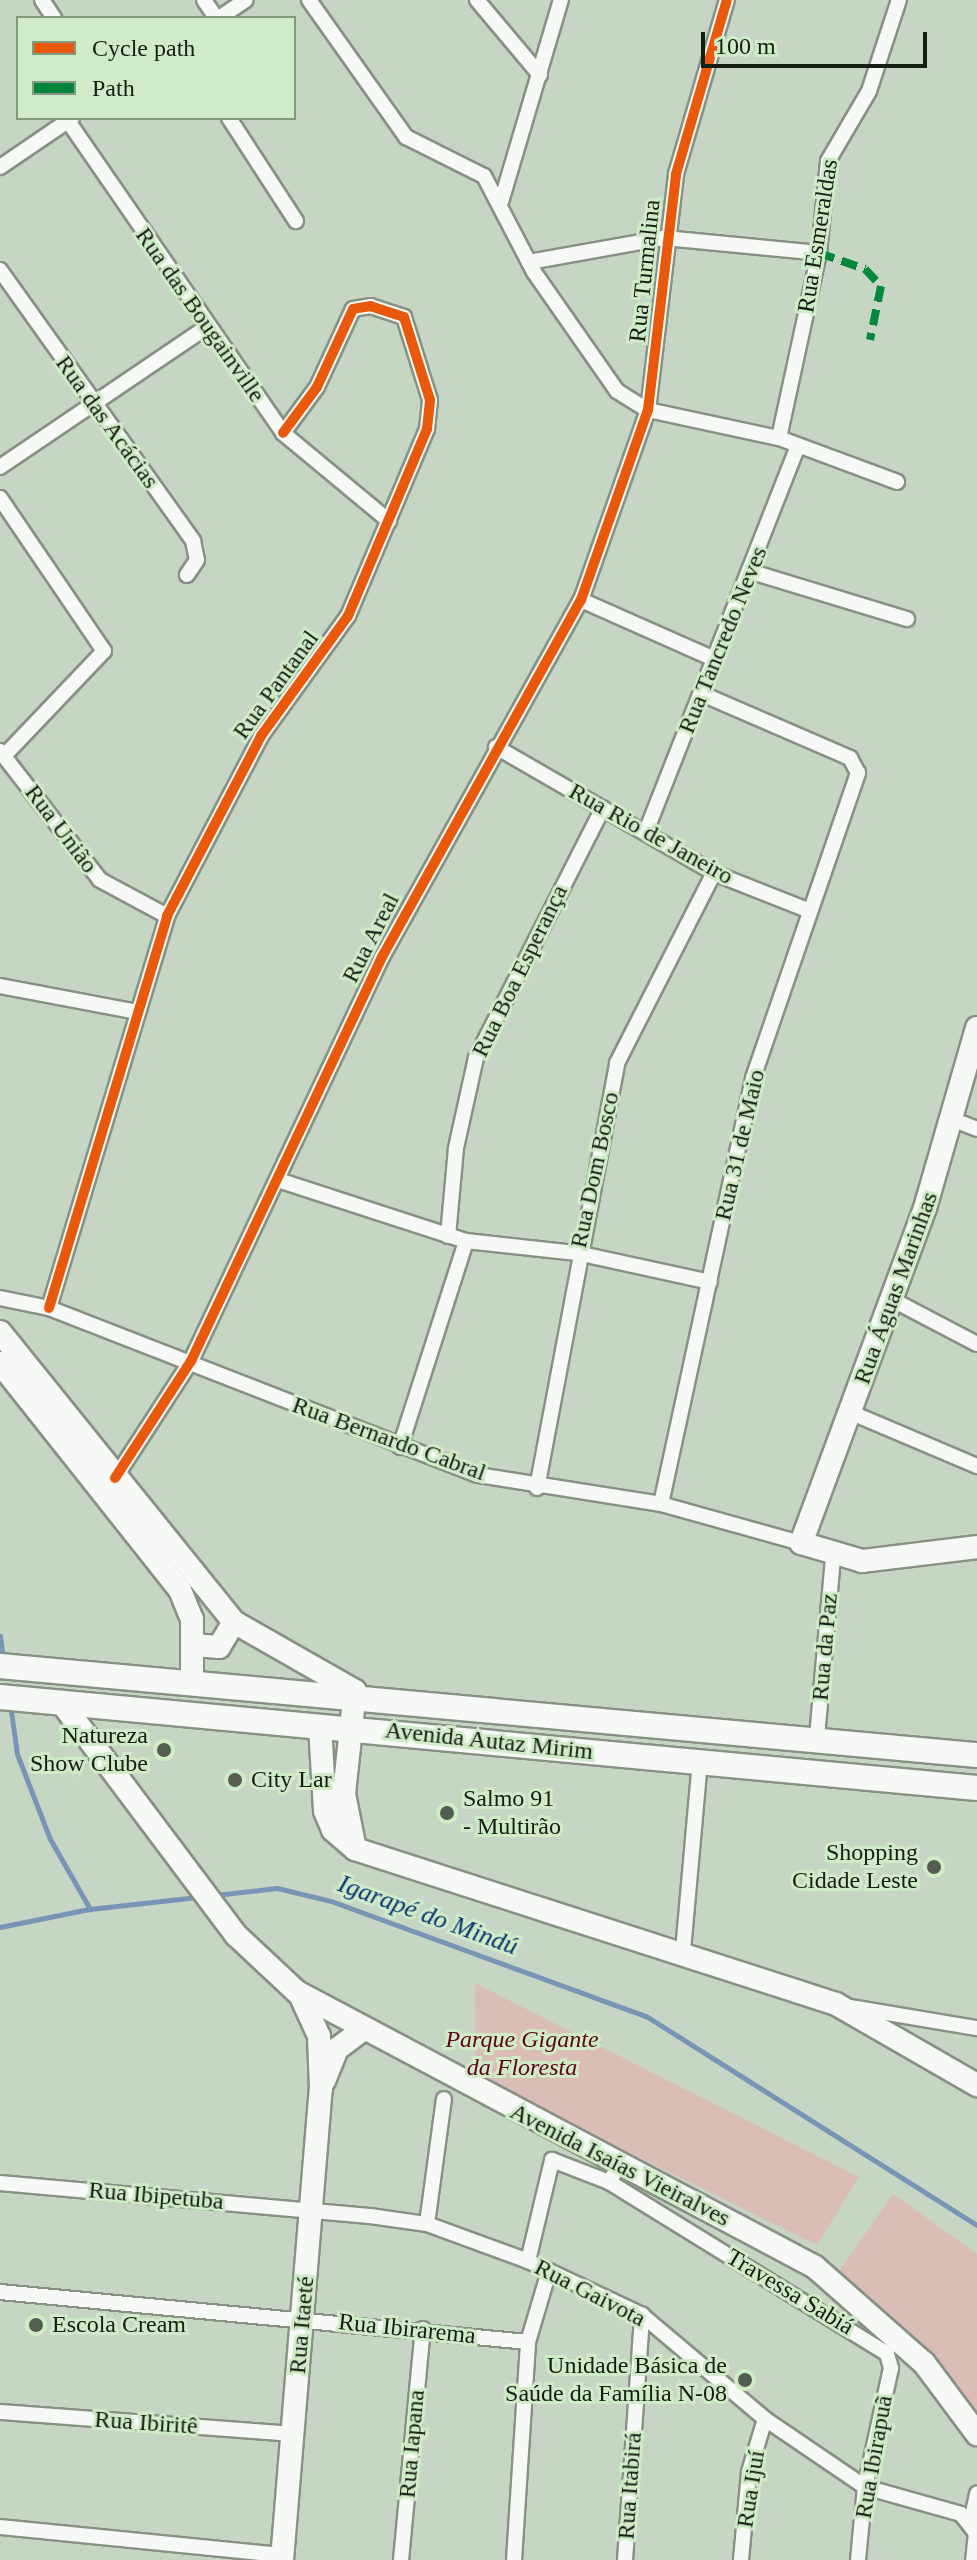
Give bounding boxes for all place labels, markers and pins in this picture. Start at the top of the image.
place label: Natureza Show Clube [30,1722,148,1778]
marker: Natureza Show Clube [155,1741,173,1759]
place label: City Lar [251,1766,332,1794]
marker: City Lar [226,1771,244,1789]
place label: Salmo 91 - Multirão [463,1785,561,1841]
marker: Salmo 91 - Multirão [438,1804,456,1822]
place label: Shopping Cidade Leste [792,1839,918,1895]
marker: Shopping Cidade Leste [925,1858,943,1876]
place label: Escola Cream [52,2311,186,2339]
marker: Escola Cream [27,2316,45,2334]
place label: Unidade Básica de Saúde da Família N-08 [505,2352,727,2408]
marker: Unidade Básica de Saúde da Família N-08 [734,2369,756,2391]

